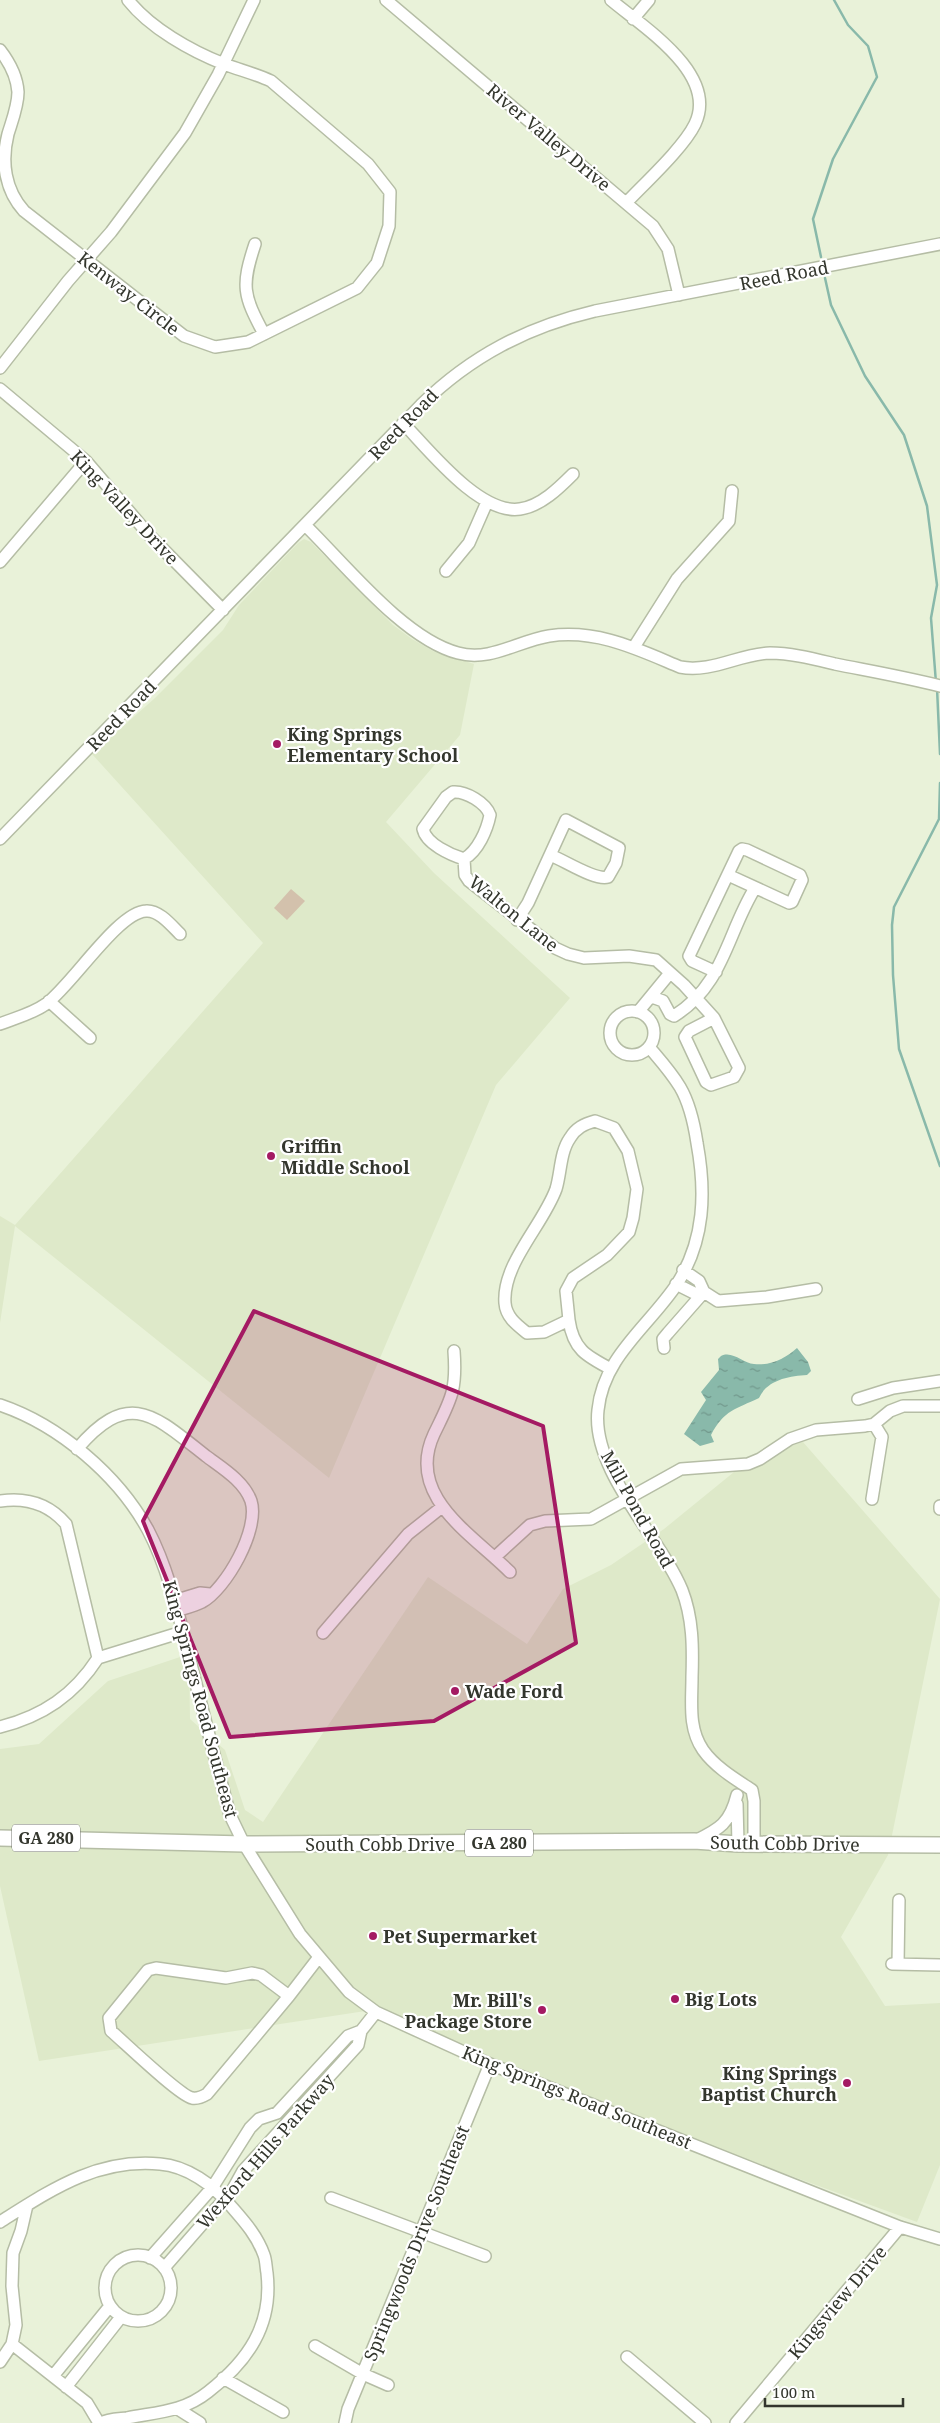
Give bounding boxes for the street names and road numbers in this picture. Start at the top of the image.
street label: River Valley Drive [482,78,616,196]
street label: Kenway Circle [73,246,185,340]
street label: Reed Road [737,255,831,295]
street label: Reed Road [363,383,443,465]
street label: King Valley Drive [66,444,184,570]
street label: Reed Road [81,674,161,756]
street label: Walton Lane [464,869,564,957]
street label: Mill Pond Road [596,1446,680,1572]
street label: King Springs Road Southeast [158,1577,244,1821]
road number: GA 280 [12,1825,80,1852]
road number: GA 280 [465,1830,533,1856]
street label: South Cobb Drive [710,1830,860,1856]
street label: South Cobb Drive [305,1832,455,1856]
street label: King Springs Road Southeast [459,2040,695,2154]
street label: Wexford Hills Parkway [191,2068,340,2234]
street label: Springwoods Drive Southeast [358,2122,474,2364]
street label: Kingsview Drive [782,2240,892,2364]

